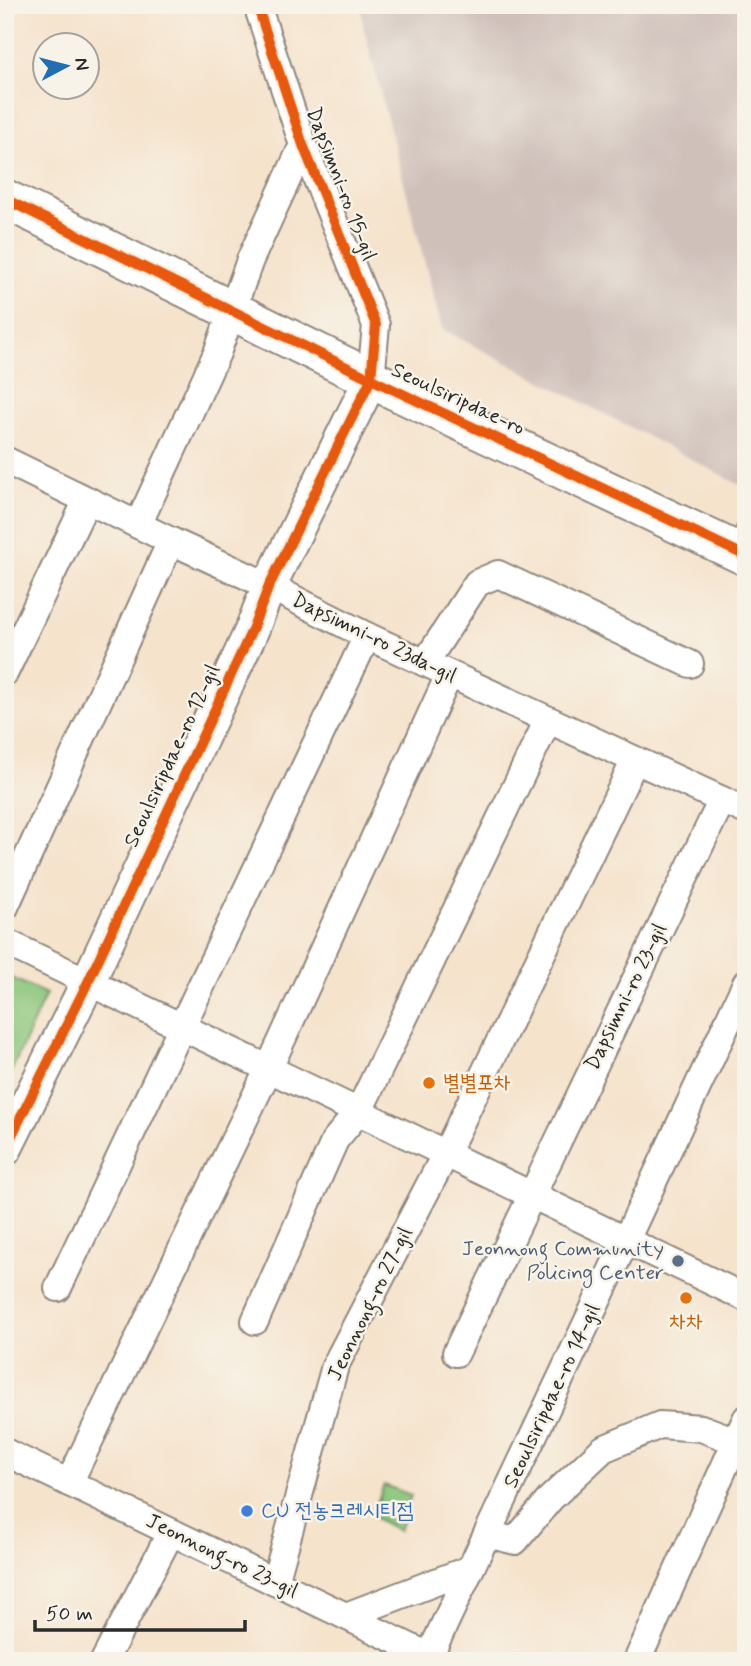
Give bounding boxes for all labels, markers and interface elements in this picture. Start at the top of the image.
north arrow [32,32,102,102]
text: N [68,56,95,72]
street label: Dapsimni-ro 15-gil [299,103,383,265]
street label: Seoulsiripdae-ro [387,356,529,442]
street label: Dapsimni-ro 23da-gil [287,586,461,690]
street label: Seoulsiripdae-ro 12-gil [117,660,227,852]
street label: Dapsimni-ro 23-gil [578,919,674,1075]
place label: 별별포차 [443,1069,511,1097]
marker: 별별포차 [421,1075,437,1091]
street label: Jeonnong-ro 27-gil [321,1222,421,1386]
place label: Jeonnong Community Policing Center [462,1235,664,1288]
marker: Jeonnong Community Policing Center [670,1253,686,1269]
marker: 차차 [678,1290,694,1306]
street label: Seoulsiripdae-ro 14-gil [497,1299,607,1493]
place label: 차차 [669,1308,703,1336]
place label: CU 전농크레시티점 [261,1497,414,1525]
marker: CU 전농크레시티점 [239,1503,255,1519]
street label: Jeonnong-ro 23-gil [140,1507,303,1607]
scale bar [35,1589,245,1633]
text: 50 m [46,1600,93,1628]

